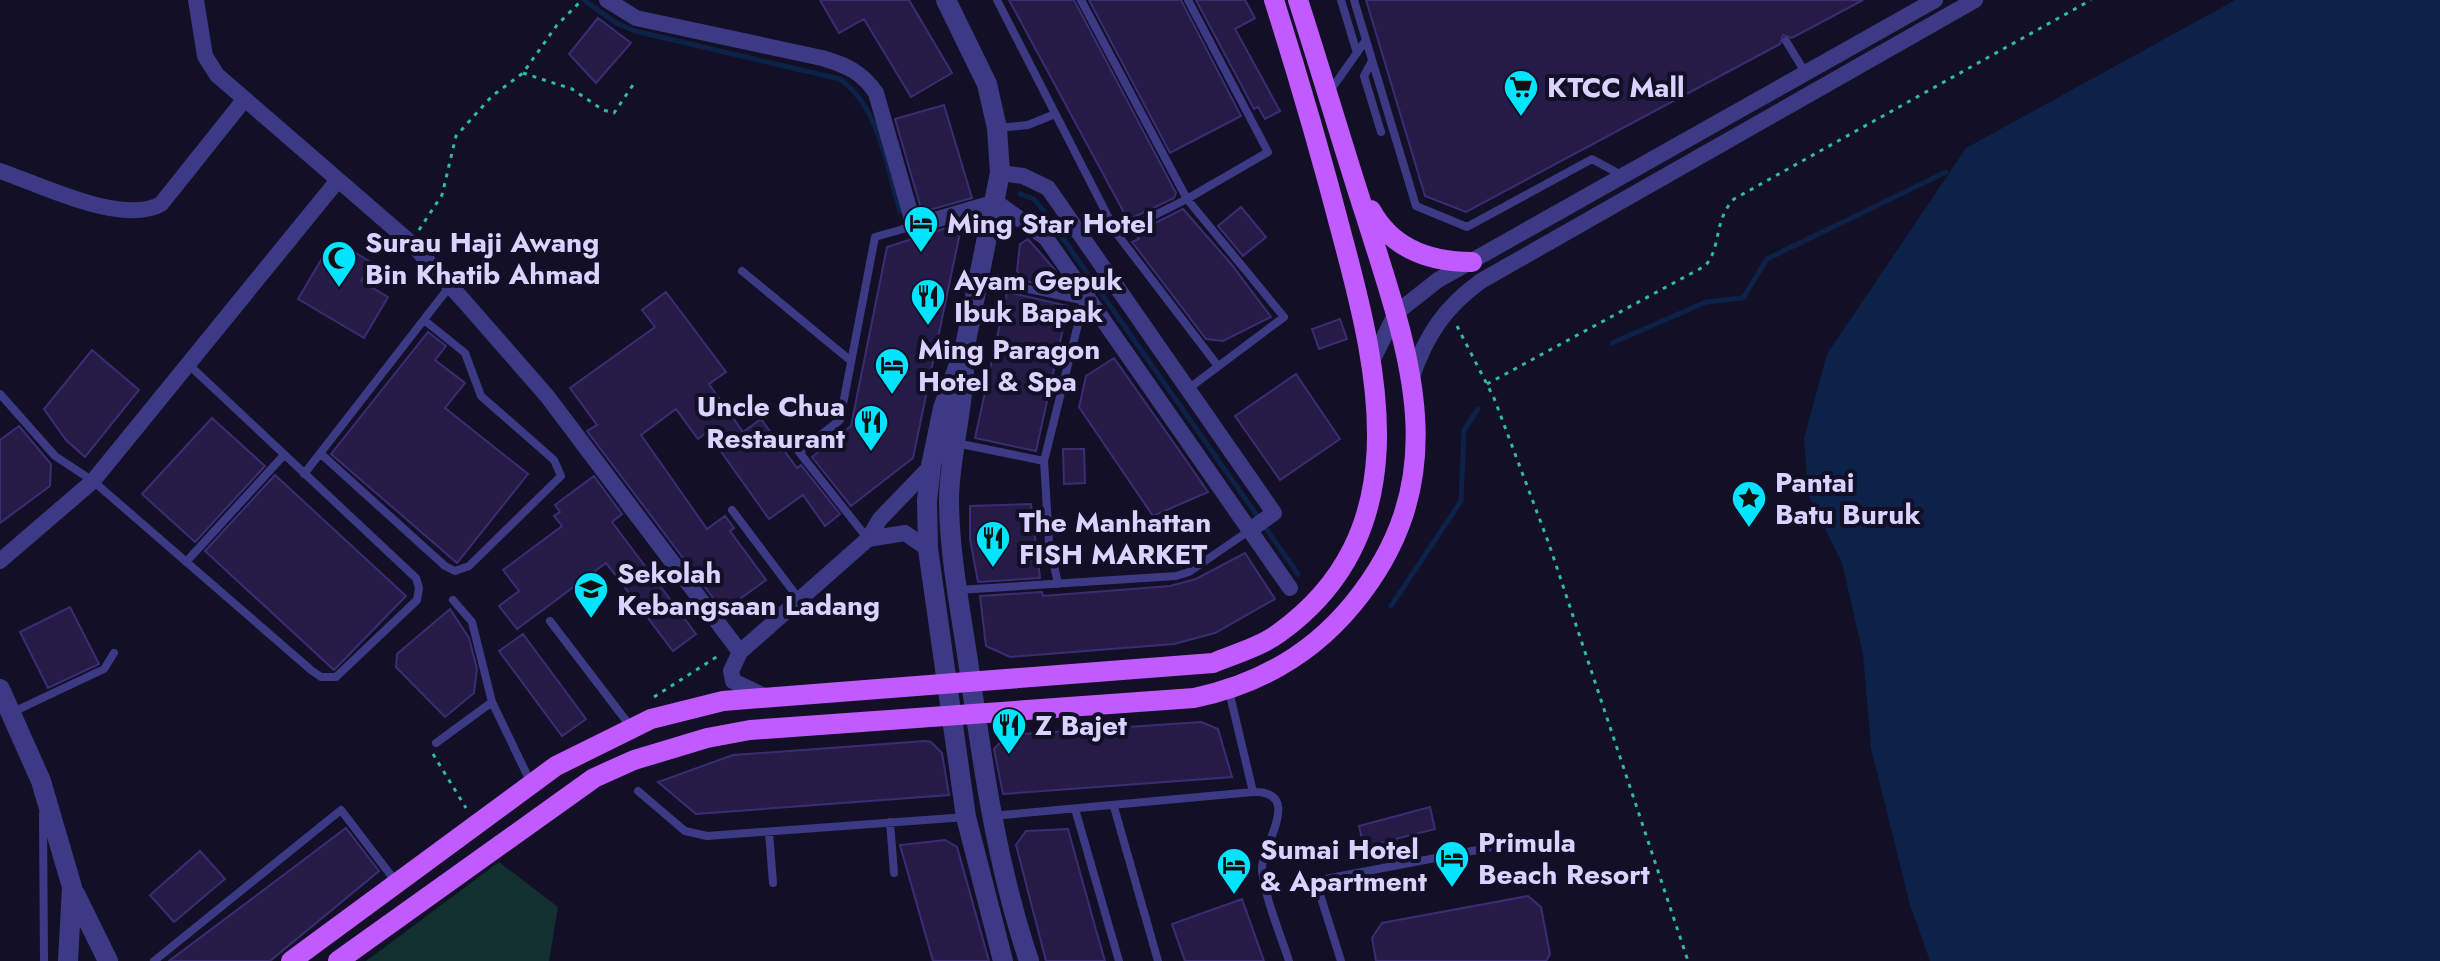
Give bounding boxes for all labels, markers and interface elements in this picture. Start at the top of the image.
place label: KTCC Mall [1547,67,1685,108]
supermarket icon: KTCC Mall [1502,68,1540,118]
place label: Ming Star Hotel [947,203,1154,244]
hotel icon: Ming Star Hotel [902,204,940,254]
place label: Surau Haji Awang Bin Khatib Ahmad [365,222,601,295]
mosque icon: Surau Haji Awang Bin Khatib Ahmad [320,239,358,289]
place label: Ayam Gepuk Ibuk Bapak [953,260,1123,333]
restaurant icon: Ayam Gepuk Ibuk Bapak [909,277,947,327]
place label: Ming Paragon Hotel & Spa [918,329,1100,402]
hotel icon: Ming Paragon Hotel & Spa [873,346,911,396]
place label: Uncle Chua Restaurant [697,386,845,459]
restaurant icon: Uncle Chua Restaurant [852,403,890,453]
place label: Pantai Batu Buruk [1775,462,1921,535]
place icon: Pantai Batu Buruk [1730,479,1768,529]
place label: The Manhattan FISH MARKET [1019,502,1211,575]
restaurant icon: The Manhattan FISH MARKET [974,519,1012,569]
place label: Sekolah Kebangsaan Ladang [617,553,880,626]
school or university icon: Sekolah Kebangsaan Ladang [572,570,610,620]
place label: Z Bajet [1035,705,1127,746]
restaurant icon: Z Bajet [990,706,1028,756]
place label: Primula Beach Resort [1478,822,1650,895]
place label: Sumai Hotel & Apartment [1260,829,1427,902]
hotel icon: Primula Beach Resort [1433,839,1471,889]
hotel icon: Sumai Hotel & Apartment [1215,846,1253,896]

